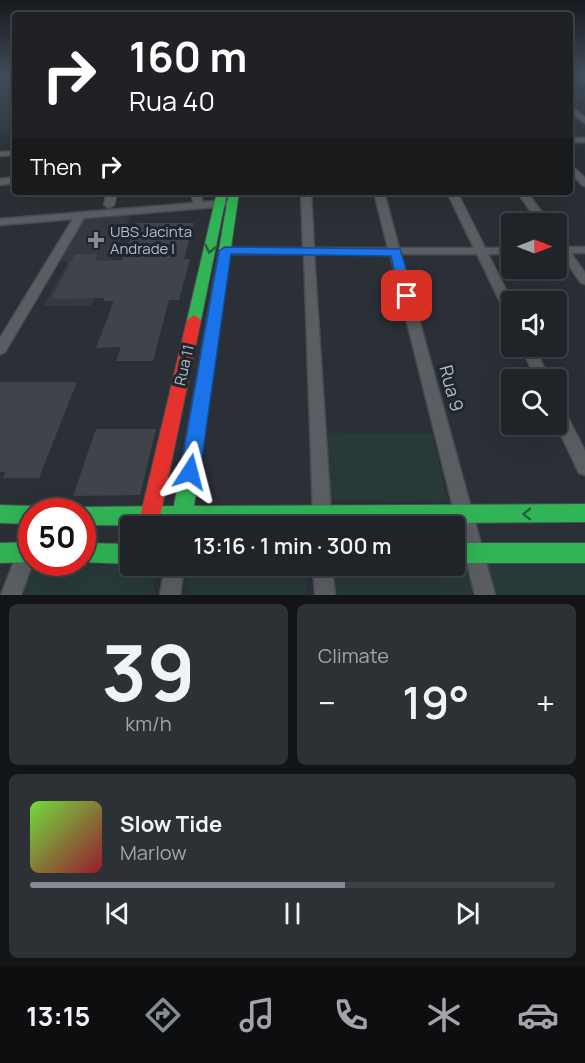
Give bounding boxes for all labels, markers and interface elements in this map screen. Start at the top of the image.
text: 160 m [129,27,247,85]
icon: right [30,36,108,114]
text: Rua 40 [129,82,215,119]
icon: right [94,150,127,183]
text: Then [30,152,82,182]
north arrow [501,213,567,279]
map controls [501,213,567,435]
place label: UBS Jacinta Andrade I [110,221,192,259]
marker: UBS Jacinta Andrade I [87,231,105,249]
one-way arrow [204,244,217,254]
pin [381,270,432,321]
icon: arrive [390,279,423,312]
button: sound [501,291,567,357]
street label: Rua 11 [169,342,199,388]
street label: Rua 9 [434,362,470,414]
button: search [501,369,567,435]
position arrow [158,440,222,504]
speed limit sign: 50 [18,498,96,576]
one-way arrow [522,508,531,520]
text: 13:16 · 1 min · 300 m [194,531,391,561]
text: 39 [102,618,195,724]
text: Climate [318,642,389,669]
text: 19° [402,671,470,733]
text: − [318,680,336,725]
text: + [536,680,555,725]
text: km/h [125,710,172,737]
text: Slow Tide [120,809,222,839]
text: Marlow [120,839,187,866]
icon: previous [101,897,134,930]
icon: pause [276,897,309,930]
icon: next [451,897,484,930]
icon: directions [142,994,184,1036]
icon: music [236,994,278,1036]
icon: phone [330,994,372,1036]
icon: climate [423,994,465,1036]
icon: car [517,994,559,1036]
text: 13:15 [26,997,90,1034]

